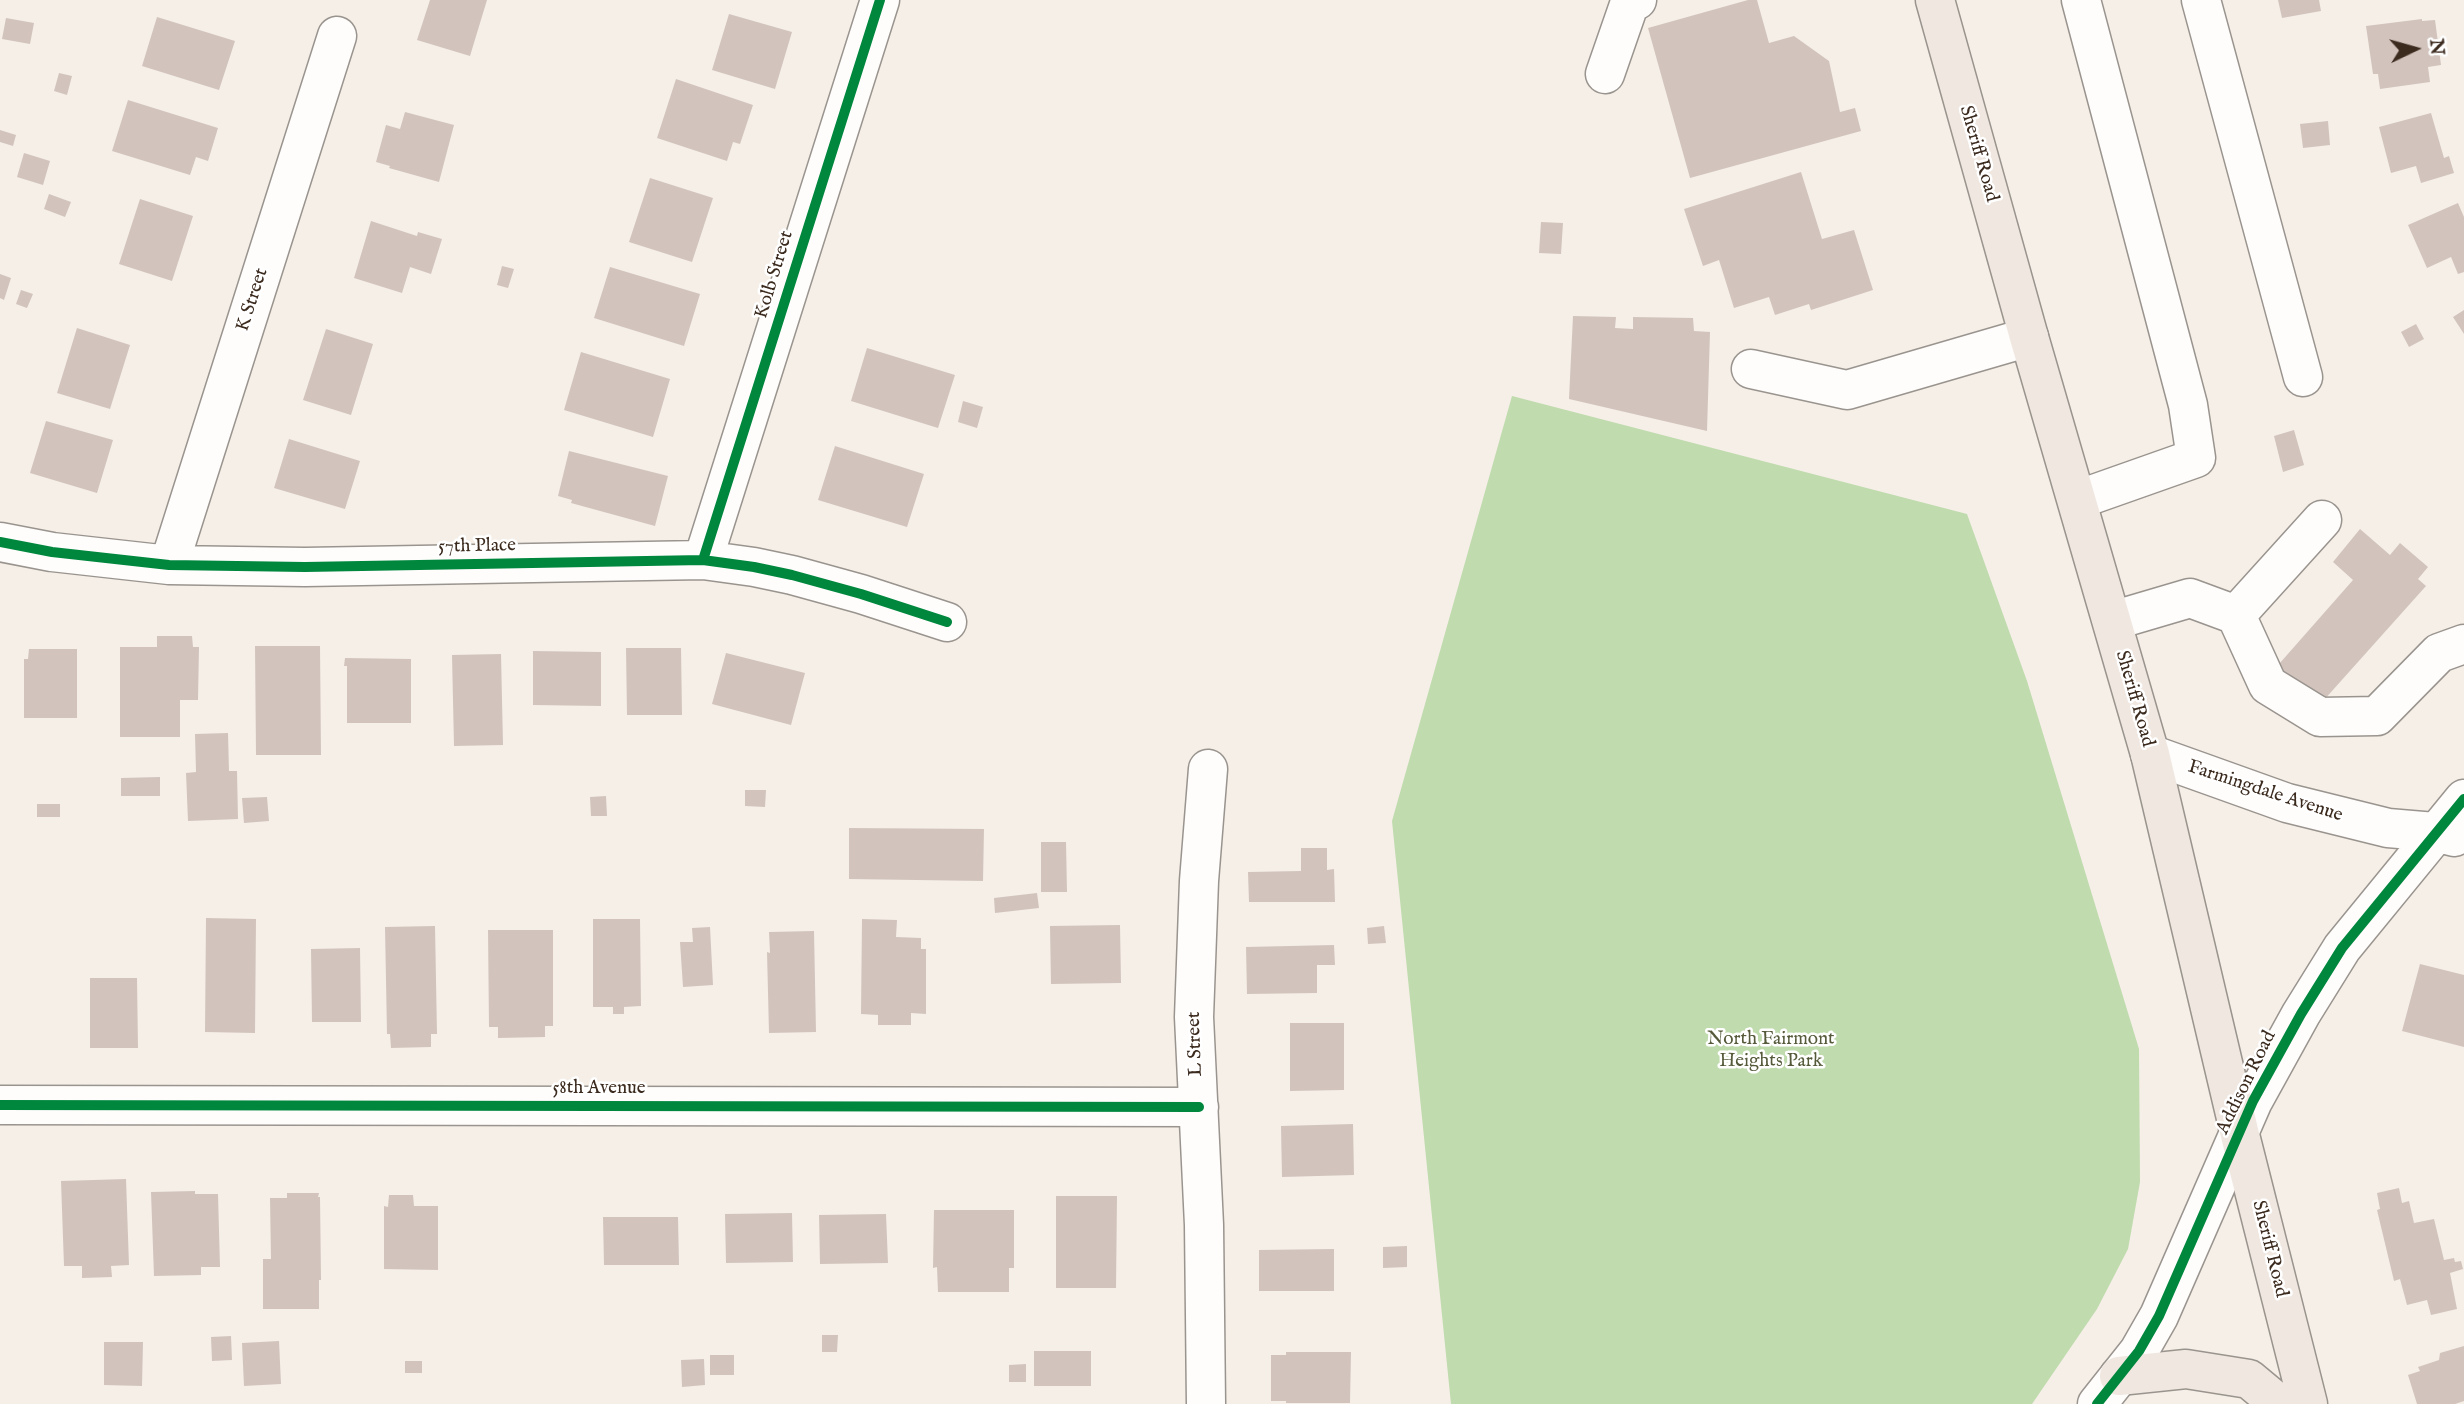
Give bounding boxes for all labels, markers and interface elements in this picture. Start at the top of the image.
north arrow [2380,14,2450,84]
text: N [2423,38,2449,56]
street label: Sheriff Road [1953,103,2003,205]
street label: Kolb Street [751,228,799,322]
street label: K Street [232,266,274,334]
street label: 57th Place [438,535,516,559]
street label: Sheriff Road [2109,648,2159,750]
street label: Farmingdale Avenue [2185,756,2345,828]
street label: L Street [1183,1011,1209,1077]
street label: Addison Road [2212,1028,2282,1138]
park label: North Fairmont Heights Park [1707,1029,1835,1073]
street label: 58th Avenue [552,1078,646,1100]
street label: Sheriff Road [2246,1198,2292,1300]

